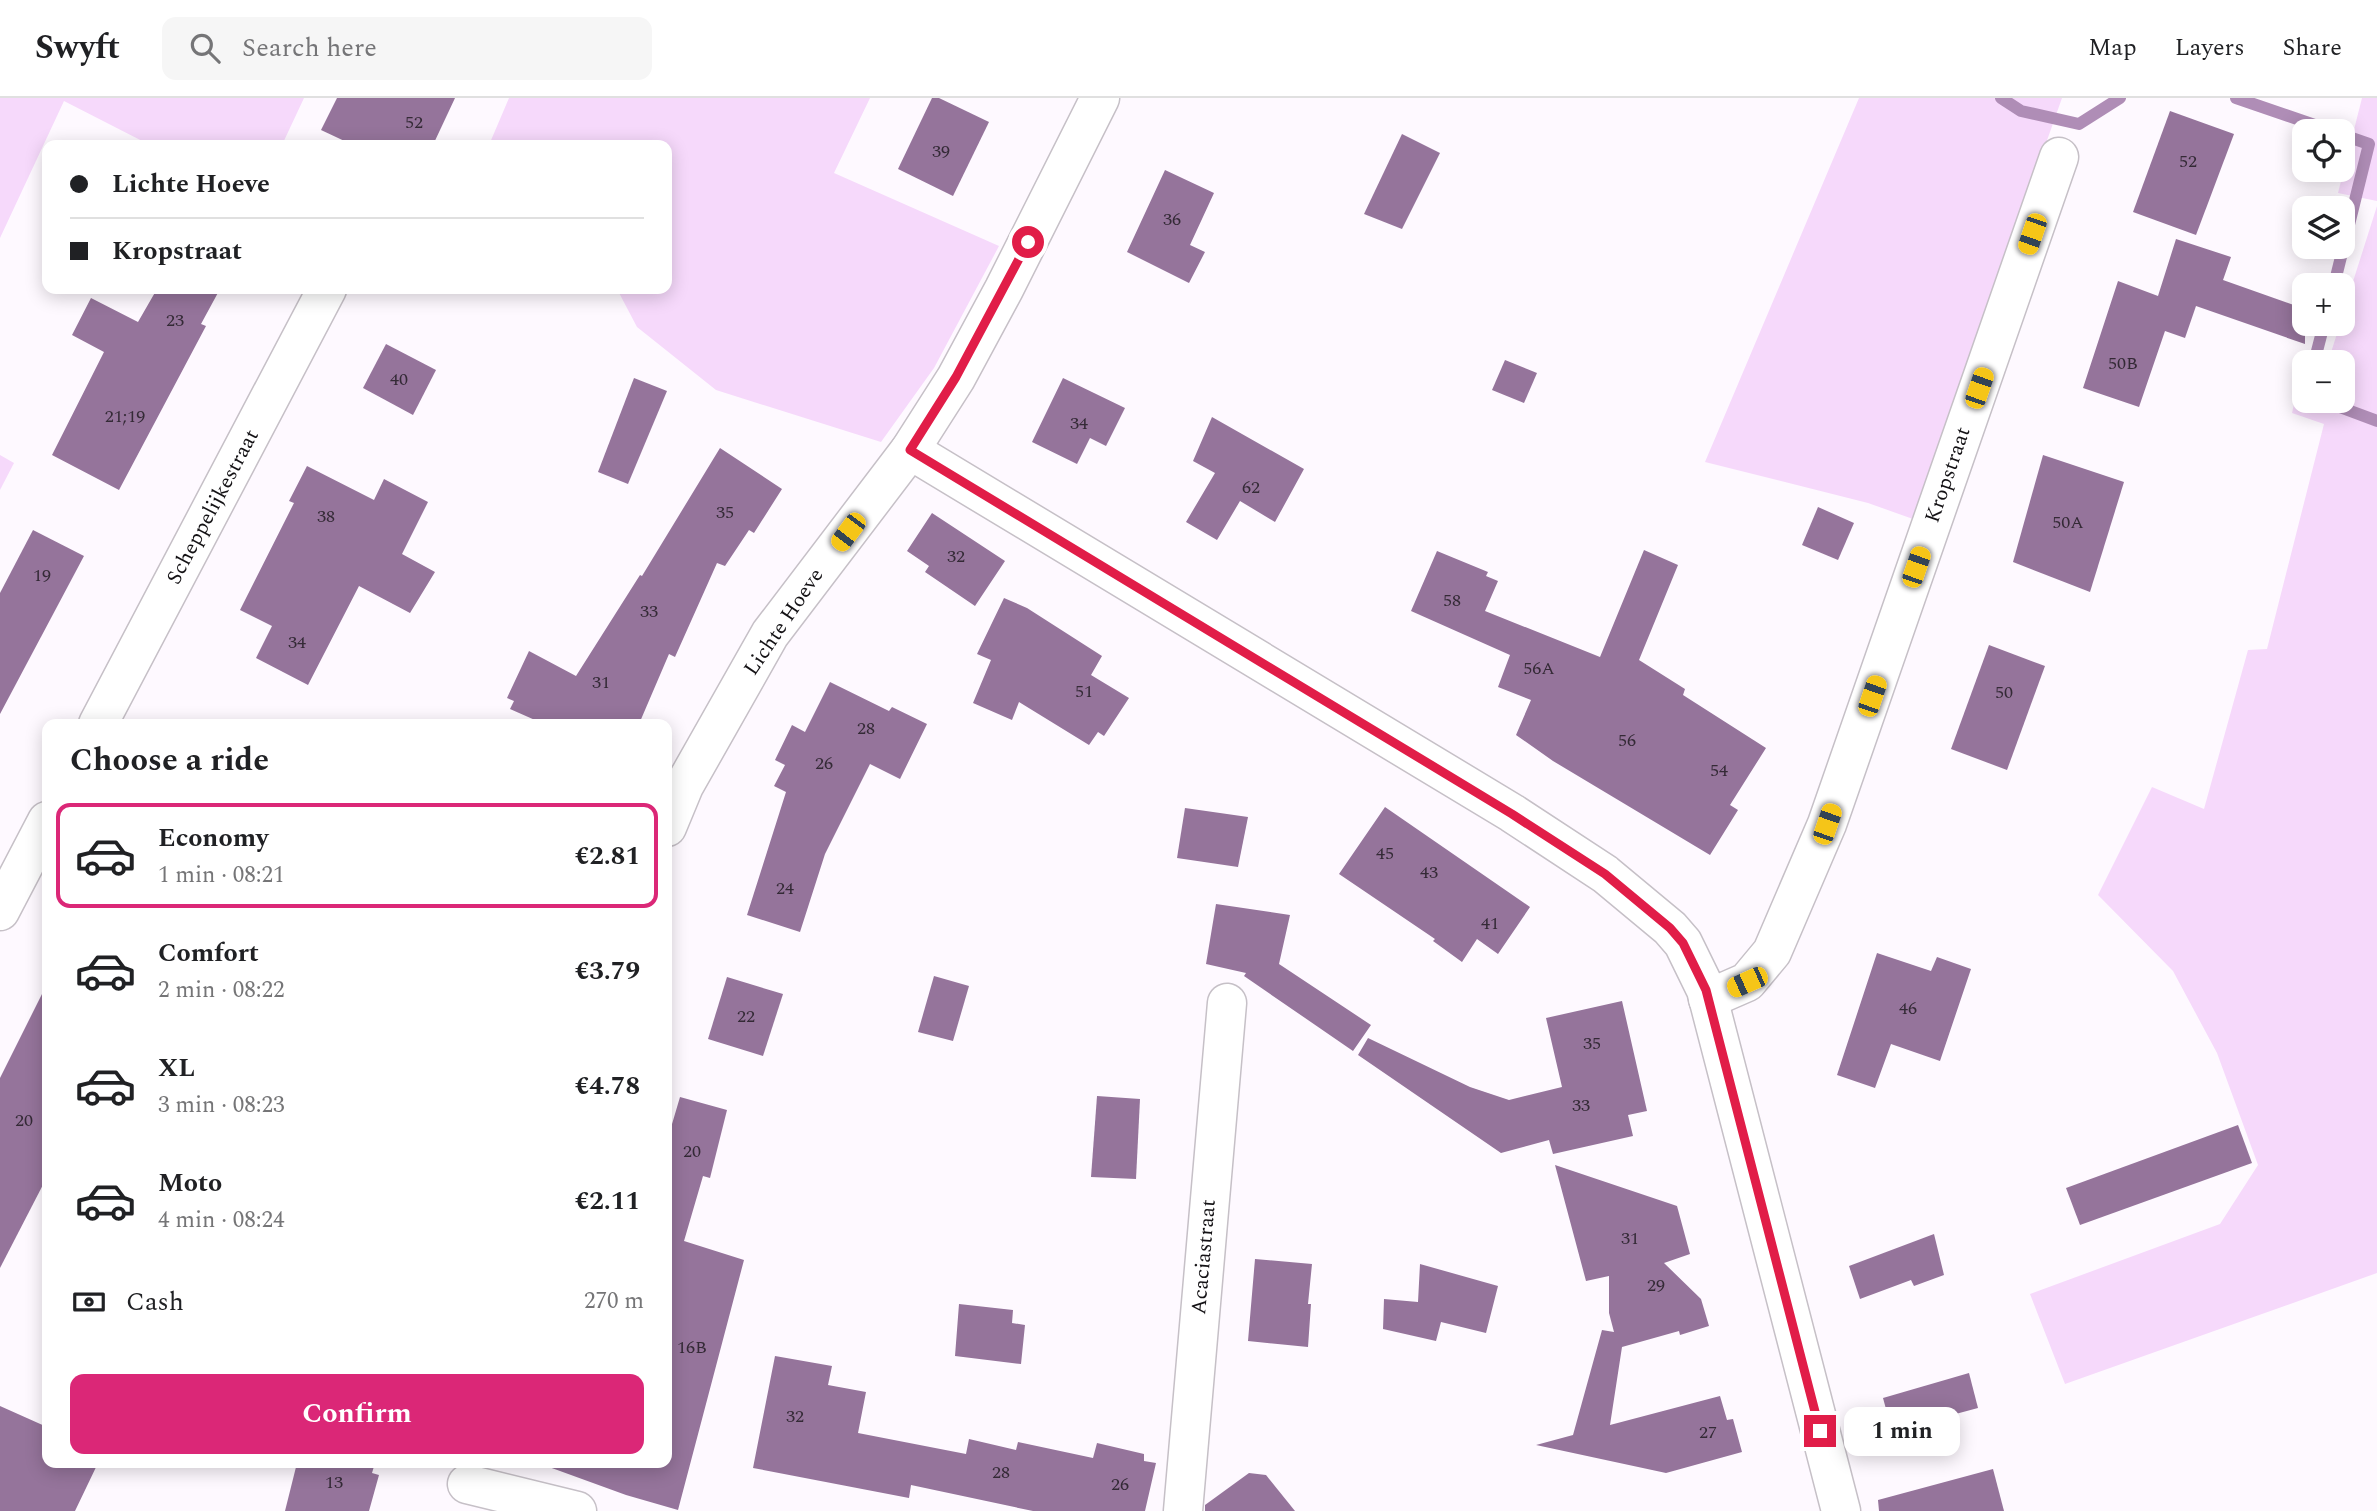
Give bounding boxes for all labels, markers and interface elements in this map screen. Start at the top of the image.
search box [162,17,652,80]
text: Swyft [35,23,120,73]
text: Search here [242,28,377,68]
icon: search [186,29,224,67]
text: Map [2088,30,2137,66]
text: Layers [2175,30,2245,66]
text: Share [2283,30,2342,66]
house number: 52 [405,109,423,136]
map controls [2292,119,2355,413]
button: locate [2292,119,2355,182]
house number: 39 [932,138,950,165]
house number: 52 [2179,148,2197,175]
text: Lichte Hoeve [112,164,270,204]
button: layers [2292,196,2355,259]
house number: 36 [1163,206,1181,233]
car [2016,211,2049,257]
route start [1012,226,1044,258]
text: Kropstraat [112,231,242,271]
button: + [2292,273,2355,336]
house number: 23 [166,307,184,334]
house number: 50B [2108,350,2138,377]
button: − [2292,350,2355,413]
car [1963,365,1996,411]
house number: 40 [390,366,408,393]
house number: 21;19 [105,403,145,430]
house number: 34 [1070,410,1088,437]
street label: Kropstraat [1917,423,1979,527]
street label: Scheppelijkestraat [159,424,267,590]
house number: 62 [1242,474,1260,501]
house number: 35 [716,499,734,526]
house number: 38 [317,503,335,530]
car [827,509,870,555]
house number: 50A [2052,509,2084,536]
house number: 32 [947,543,965,570]
car [1900,544,1933,590]
house number: 19 [33,562,51,589]
street label: Lichte Hoeve [736,562,832,682]
house number: 58 [1443,587,1461,614]
house number: 33 [640,598,658,625]
house number: 34 [288,629,306,656]
house number: 56A [1523,655,1555,682]
house number: 31 [592,669,610,696]
car [1856,673,1889,719]
house number: 51 [1075,678,1093,705]
house number: 50 [1995,679,2013,706]
house number: 28 [857,715,875,742]
house number: 56 [1618,727,1636,754]
text: Choose a ride [70,736,269,785]
house number: 26 [815,750,833,777]
house number: 54 [1710,757,1728,784]
car [1811,801,1844,847]
text: Economy [158,818,268,858]
icon: car [74,824,137,887]
text: €2.81 [575,836,640,876]
house number: 45 [1376,840,1394,867]
text: 1 min · 08:21 [158,858,285,893]
house number: 43 [1420,859,1438,886]
house number: 24 [776,875,794,902]
house number: 41 [1481,910,1499,937]
text: Comfort [158,933,259,973]
icon: car [74,939,137,1002]
text: €3.79 [575,951,640,991]
car [1724,964,1771,1000]
text: 2 min · 08:22 [158,973,285,1008]
house number: 46 [1899,995,1917,1022]
house number: 22 [737,1003,755,1030]
house number: 35 [1583,1030,1601,1057]
text: XL [158,1048,195,1088]
icon: car [74,1054,137,1117]
text: €4.78 [575,1066,640,1106]
text: 3 min · 08:23 [158,1088,285,1123]
house number: 33 [1572,1092,1590,1119]
house number: 20 [15,1107,33,1134]
house number: 20 [683,1138,701,1165]
text: Moto [158,1163,222,1203]
icon: car [74,1169,137,1232]
text: €2.11 [575,1181,640,1221]
street label: Acaciastraat [1183,1198,1225,1316]
text: 4 min · 08:24 [158,1203,285,1238]
house number: 31 [1621,1225,1639,1252]
house number: 29 [1647,1272,1665,1299]
text: Cash [126,1282,184,1322]
icon: cash [70,1283,108,1321]
text: 270 m [584,1284,644,1319]
house number: 16B [677,1334,707,1361]
button: Confirm [70,1374,644,1454]
house number: 32 [786,1403,804,1430]
callout: 1 min [1844,1406,1960,1456]
text: 1 min [1871,1414,1933,1449]
route end [1804,1415,1836,1447]
house number: 27 [1699,1419,1717,1446]
house number: 28 [992,1459,1010,1486]
house number: 13 [325,1469,343,1496]
house number: 26 [1111,1471,1129,1498]

